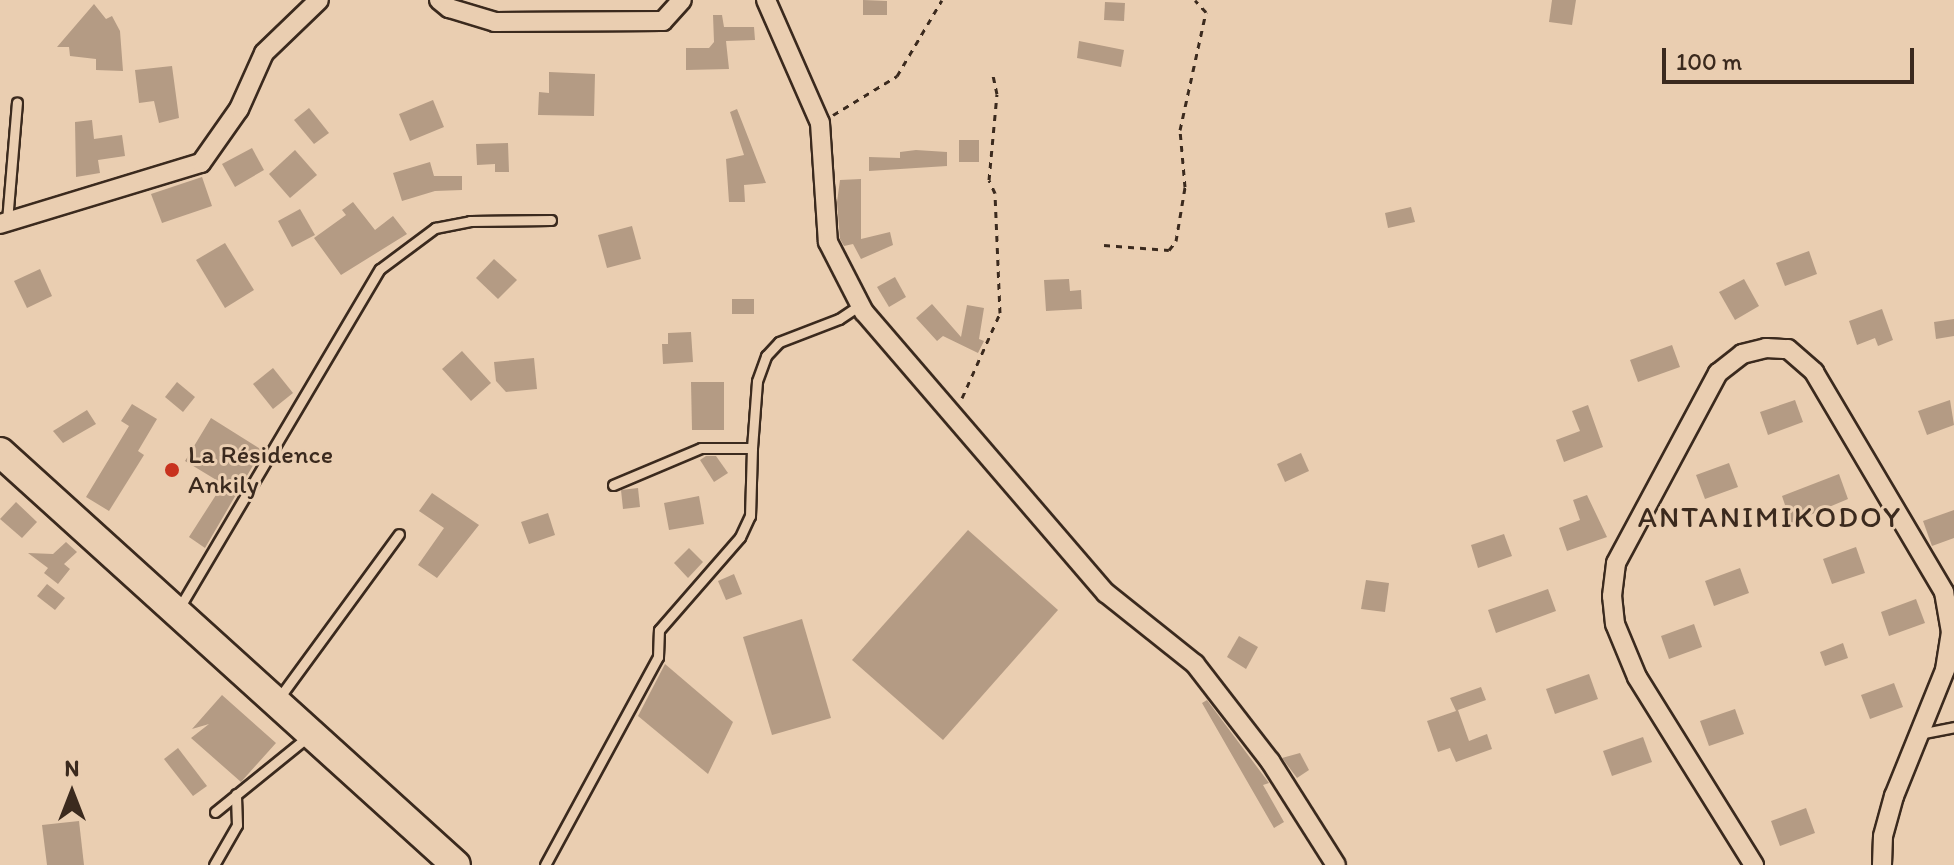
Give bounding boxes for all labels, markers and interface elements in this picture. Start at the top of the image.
scale bar [1666,32,1918,82]
text: 100 m [1676,47,1742,76]
place label: La Résidence Ankily [188,439,332,500]
marker: La Résidence Ankily [163,461,181,479]
district label: ANTANIMIKODOY [1637,499,1903,535]
north arrow [32,753,112,833]
text: N [65,755,79,782]

